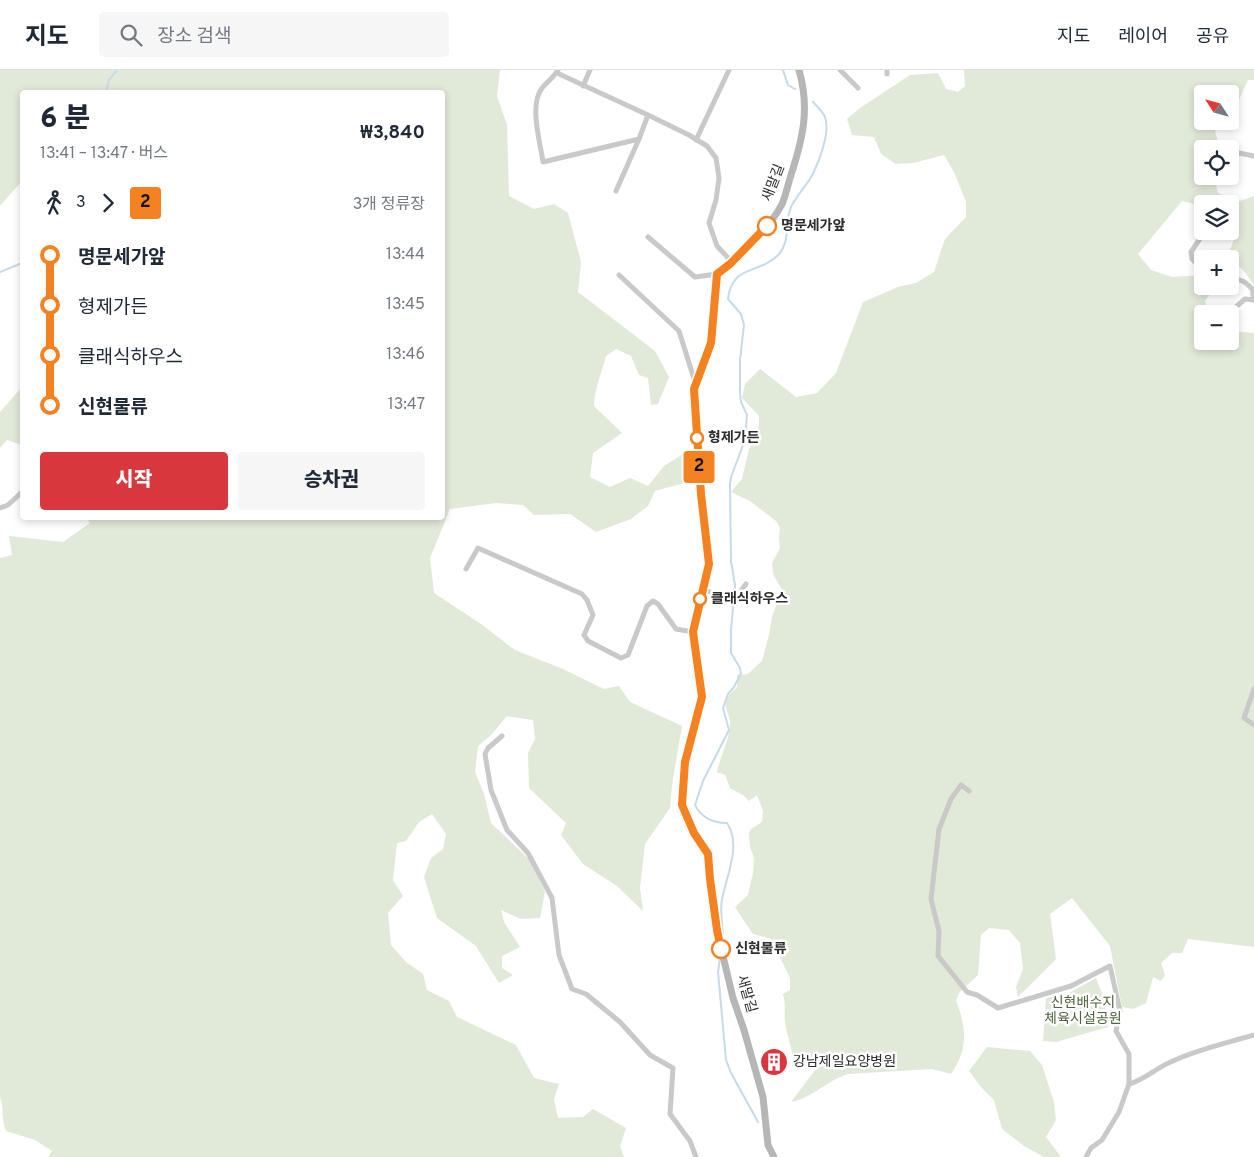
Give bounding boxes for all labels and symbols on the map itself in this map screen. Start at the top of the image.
north arrow [1194,85,1239,130]
street label: 새말길 [759,162,789,204]
marker: 명문세가앞 [757,216,777,236]
place label: 명문세가앞 [781,218,846,235]
place label: 형제가든 [708,430,760,447]
marker: 형제가든 [690,431,704,445]
line badge: 2 [683,451,715,483]
place label: 클래식하우스 [711,591,788,608]
marker: 클래식하우스 [693,592,707,606]
marker: 신현물류 [711,939,731,959]
place label: 신현물류 [735,940,787,958]
street label: 새말길 [733,973,759,1015]
park label: 신현배수지 체육시설공원 [1044,994,1122,1028]
building icon: 강남제일요양병원 [759,1047,789,1077]
place label: 강남제일요양병원 [793,1054,896,1071]

